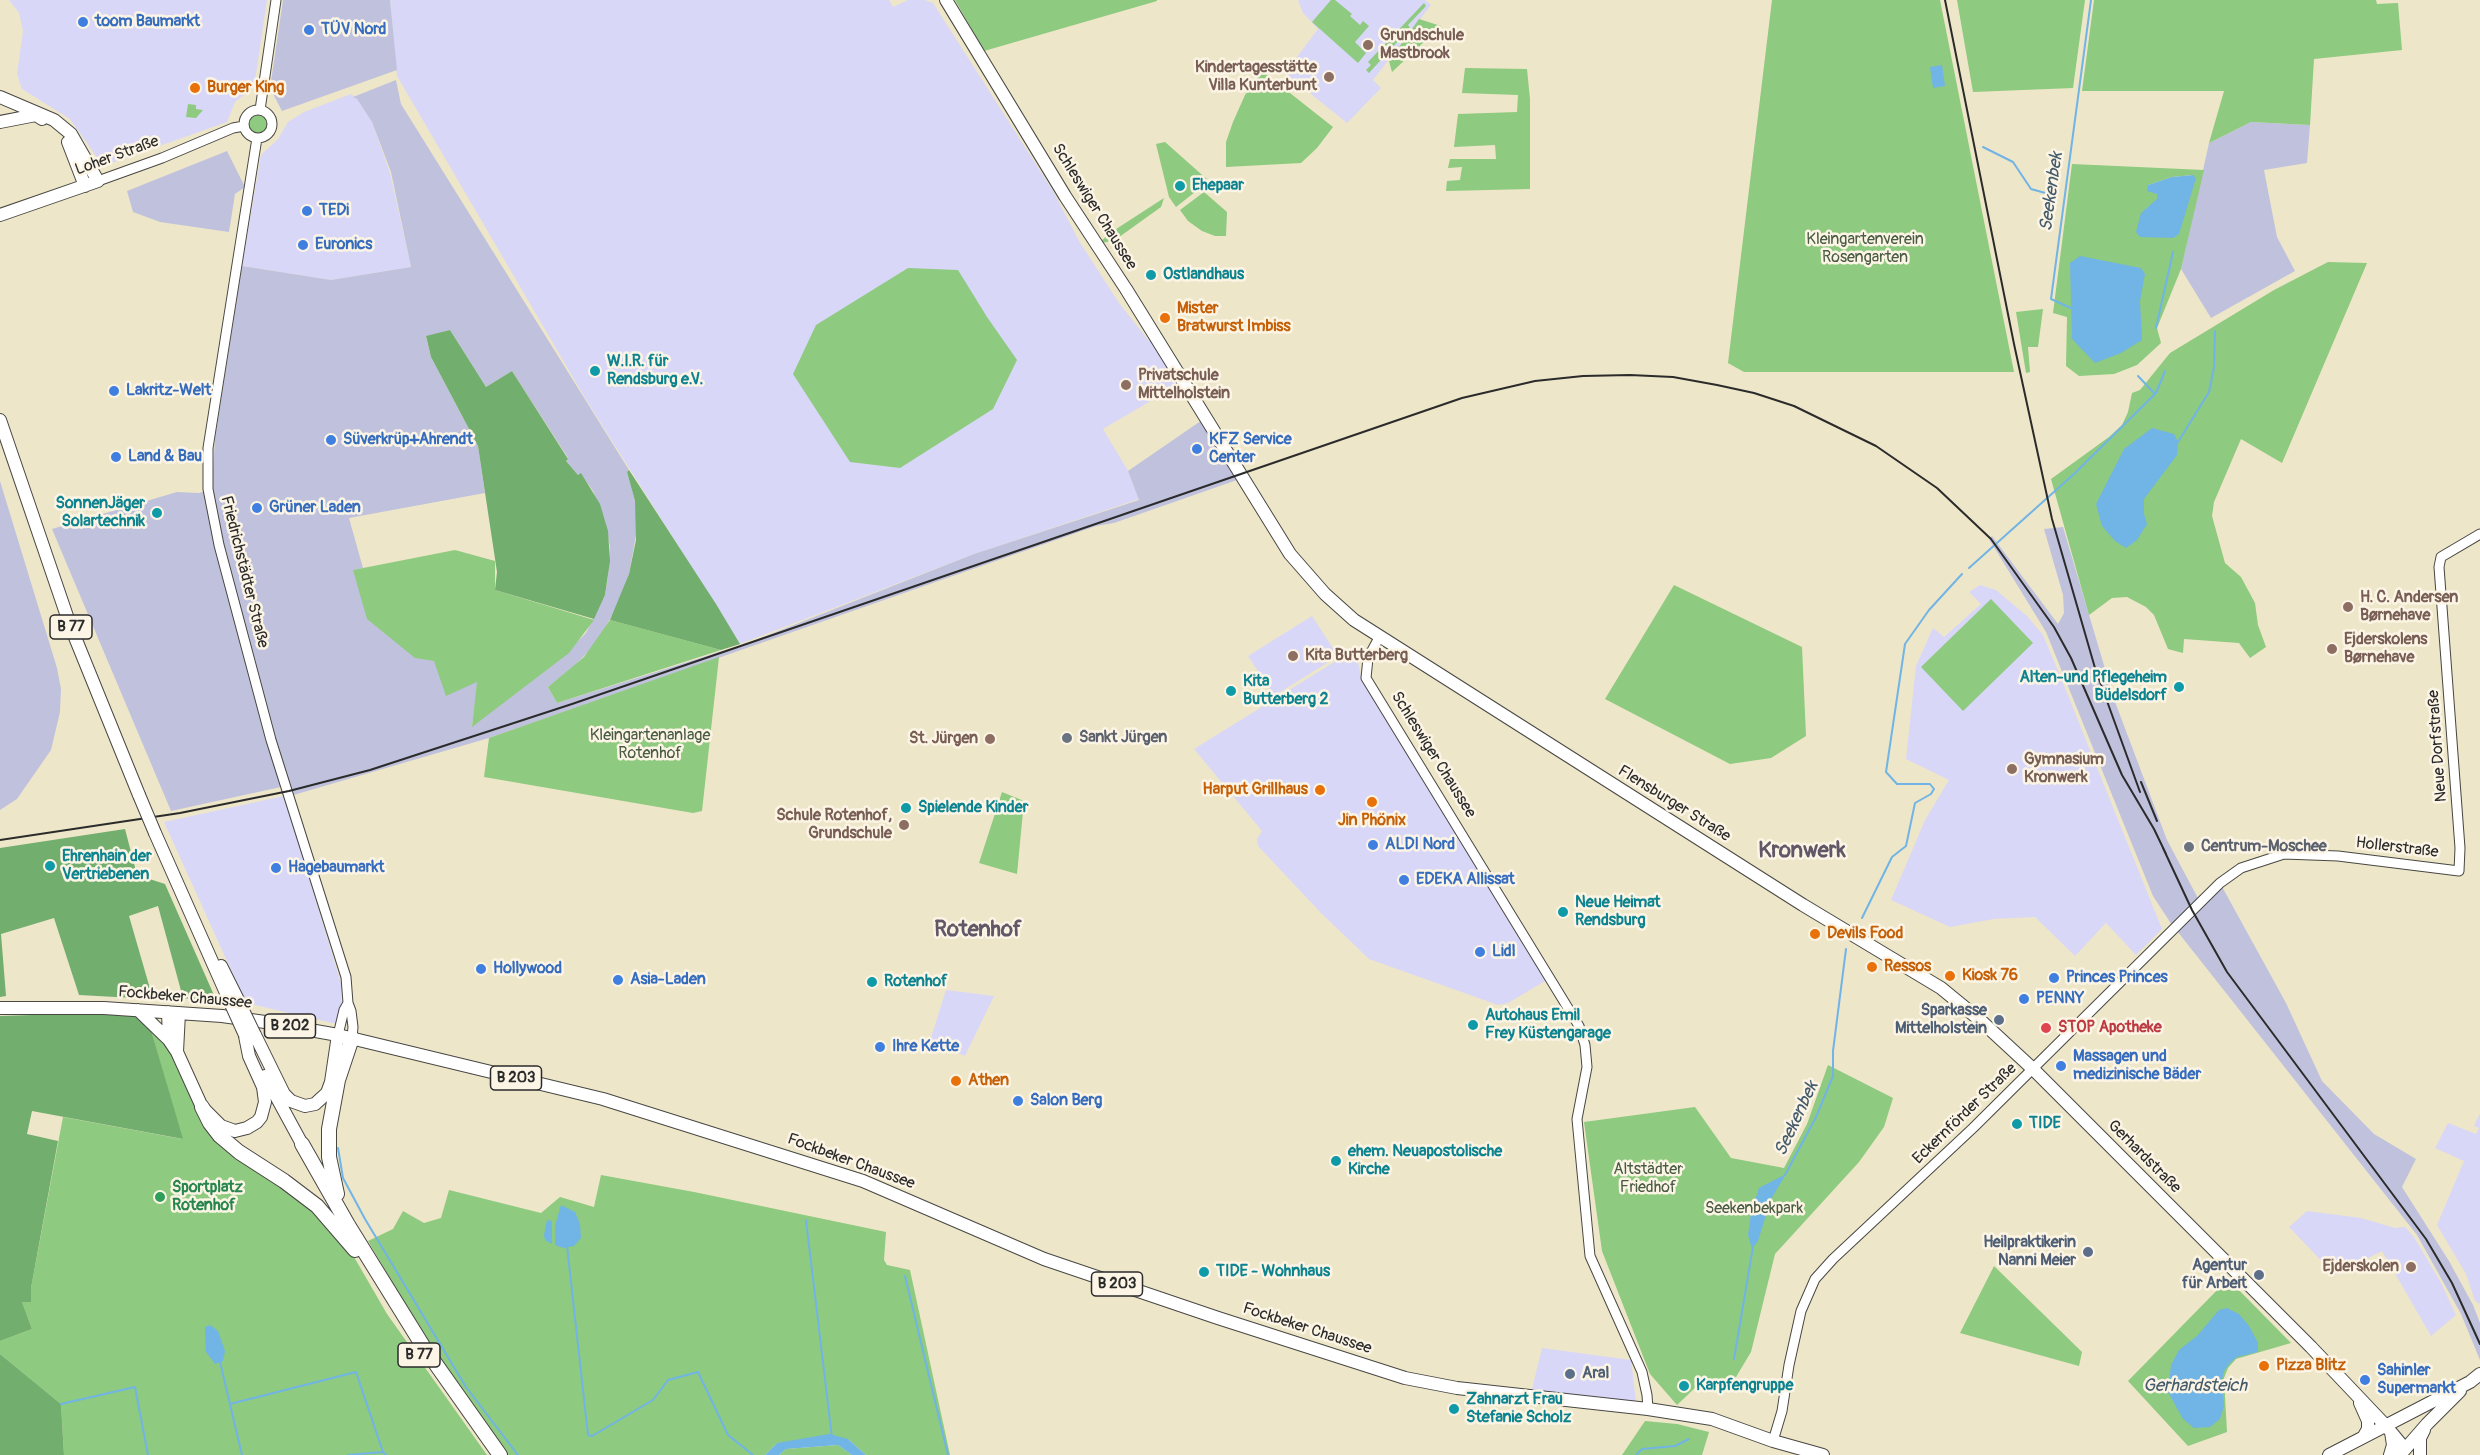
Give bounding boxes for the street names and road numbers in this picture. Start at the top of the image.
street label: Loher Straße [72,132,162,180]
street label: Schleswiger Chaussee [1047,140,1141,274]
street label: Friedrichstädter Straße [216,494,272,650]
road number: B 77 [50,615,92,639]
street label: Schleswiger Chaussee [1386,688,1480,822]
street label: Neue Dorfstraße [2425,689,2451,803]
street label: Flensburger Straße [1614,762,1734,846]
street label: Hollerstraße [2354,833,2440,863]
street label: Fockbeker Chaussee [117,983,253,1013]
road number: B 202 [264,1014,316,1038]
street label: Eckernförder Straße [1909,1060,2021,1168]
road number: B 203 [490,1066,542,1090]
street label: Gerhardstraße [2103,1116,2185,1198]
street label: Fockbeker Chaussee [785,1130,917,1194]
road number: B 203 [1092,1272,1142,1296]
street label: Fockbeker Chaussee [1240,1299,1374,1359]
road number: B 77 [398,1343,440,1367]

